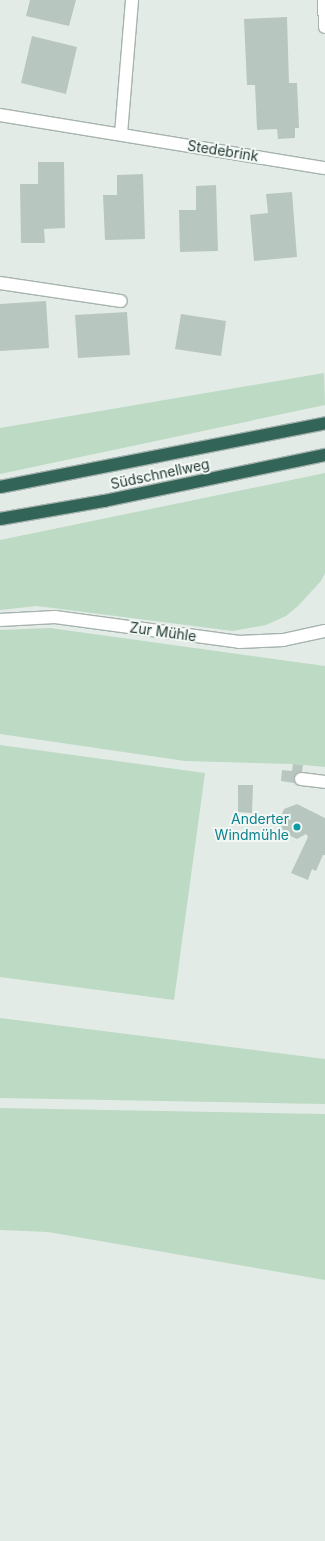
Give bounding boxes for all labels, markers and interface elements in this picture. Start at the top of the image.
street label: Stedebrink [186,137,260,165]
street label: Südschnellweg [109,455,211,493]
street label: Zur Mühle [129,619,197,645]
place label: Anderter Windmühle [215,811,289,844]
marker: Anderter Windmühle [292,822,302,832]

